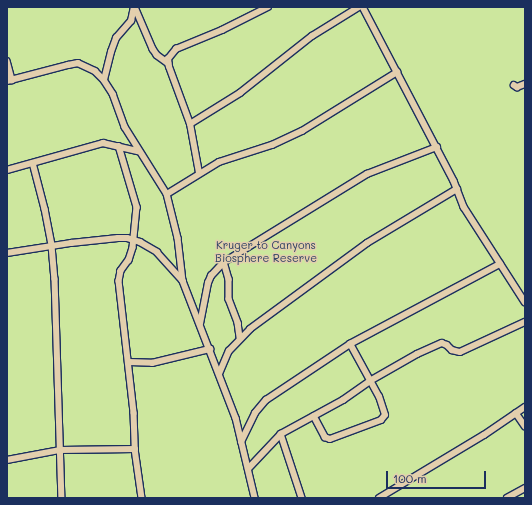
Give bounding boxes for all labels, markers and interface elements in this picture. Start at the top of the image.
park label: Kruger to Canyons Biosphere Reserve [215,239,317,265]
scale bar [388,463,488,489]
text: 100 m [393,470,427,486]

